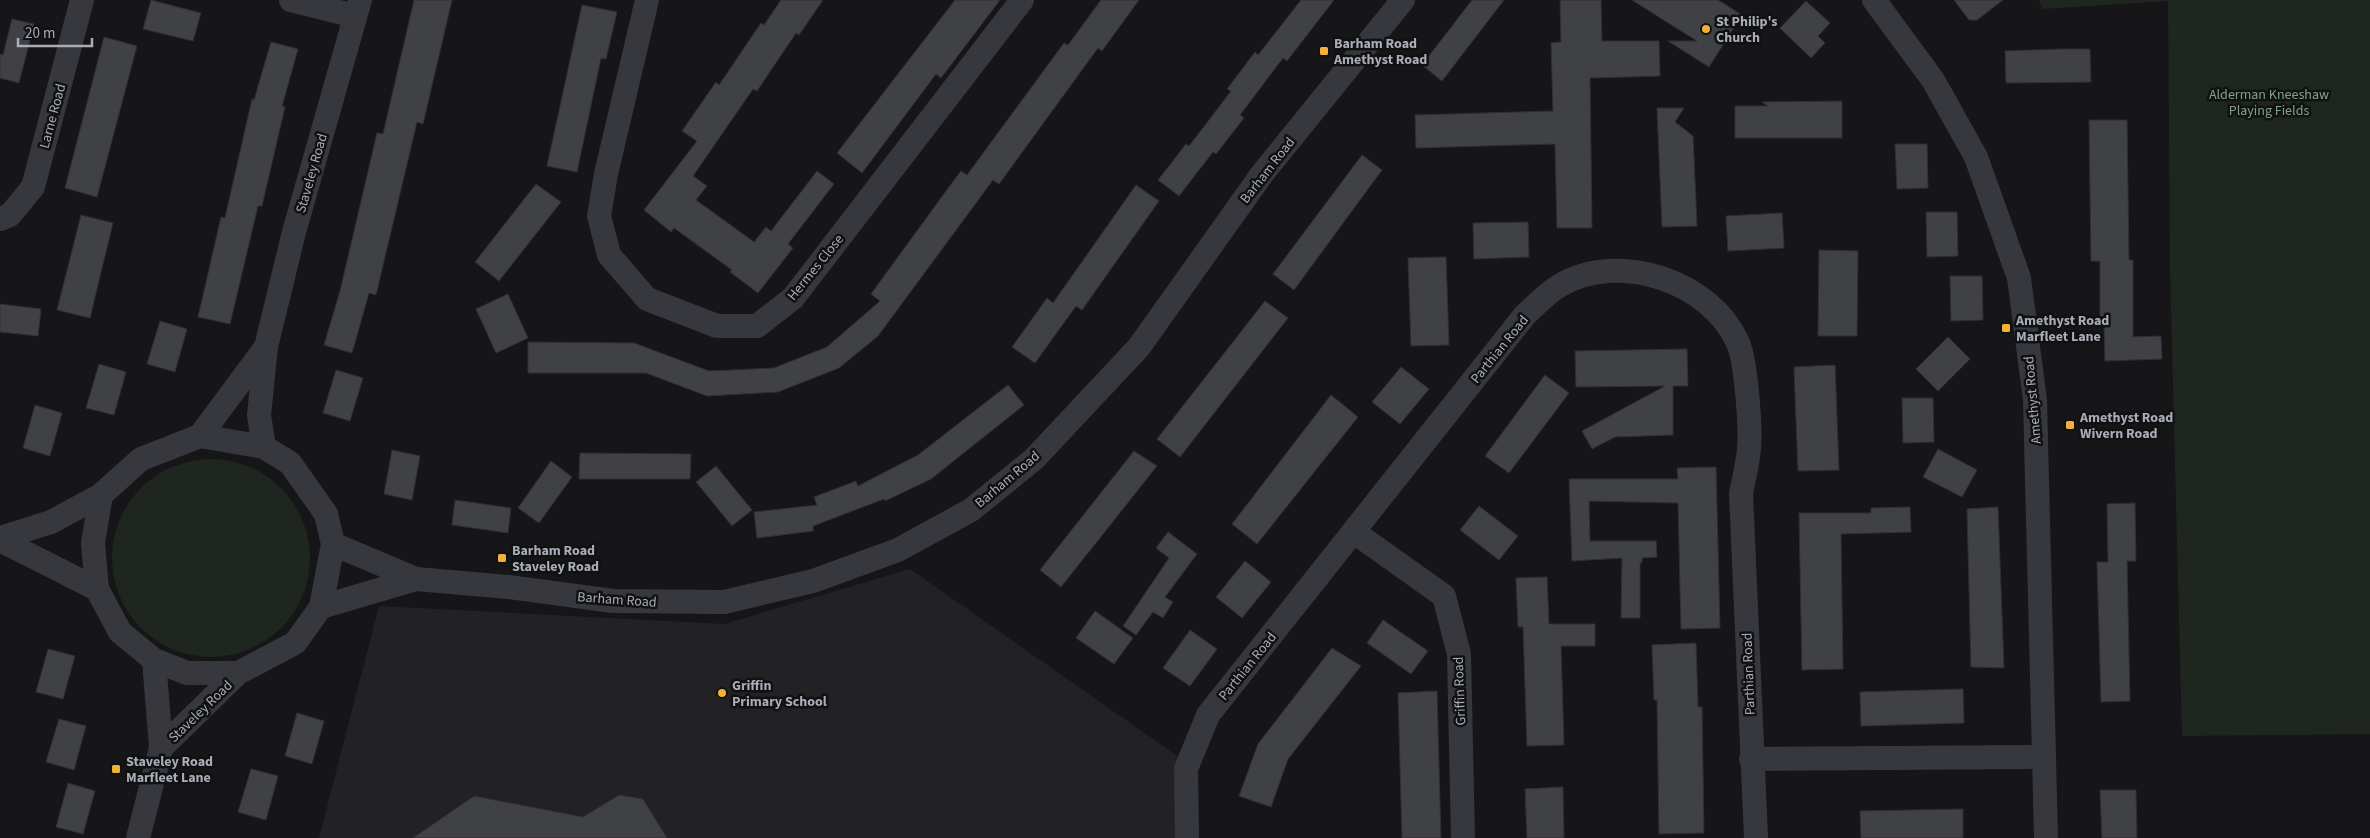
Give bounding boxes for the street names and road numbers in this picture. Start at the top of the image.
street label: Larne Road [35,82,71,151]
street label: Staveley Road [291,131,333,215]
street label: Barham Road [1236,133,1300,208]
street label: Hermes Close [783,230,849,305]
street label: Parthian Road [1466,311,1534,388]
street label: Amethyst Road [2019,355,2047,445]
street label: Barham Road [971,447,1044,513]
street label: Barham Road [577,587,657,613]
street label: Parthian Road [1214,628,1282,705]
street label: Parthian Road [1738,632,1760,716]
street label: Griffin Road [1449,656,1471,726]
street label: Staveley Road [164,676,237,747]

